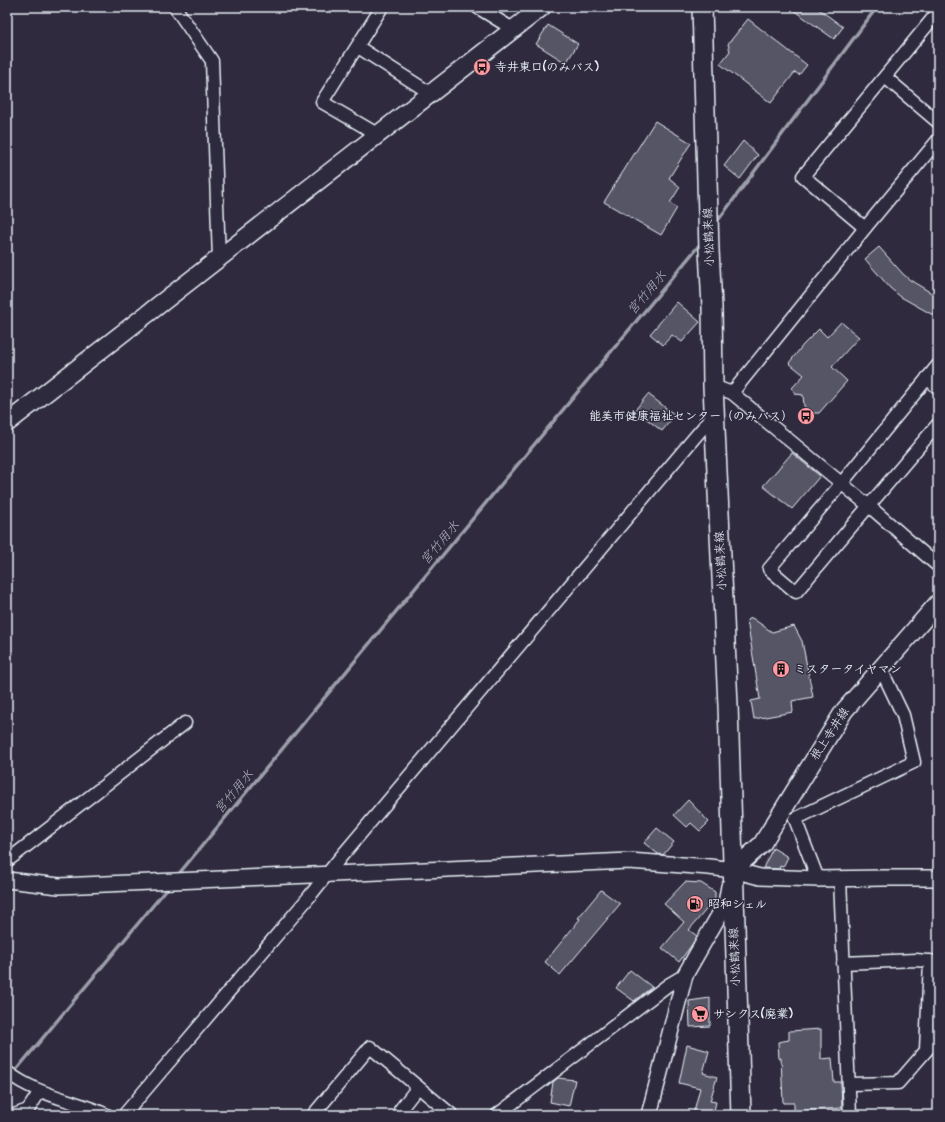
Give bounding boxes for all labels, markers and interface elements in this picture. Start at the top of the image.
bus stop icon: 寺井東口(のみバス) [472,57,492,77]
place label: 寺井東口(のみバス) [495,59,600,76]
street label: 小松鶴来線 [699,207,719,267]
water label: 宮竹用水 [623,267,671,319]
bus stop icon: 能美市健康福祉センター（のみバス） [796,406,816,426]
place label: 能美市健康福祉センター（のみバス） [589,408,793,425]
water label: 宮竹用水 [416,517,464,569]
street label: 小松鶴来線 [711,531,731,591]
building icon: ミスタータイヤマン [771,659,791,679]
place label: ミスタータイヤマン [794,661,902,678]
street label: 根上寺井線 [807,704,853,764]
water label: 宮竹用水 [210,766,258,818]
fuel station icon: 昭和シェル [685,894,705,914]
place label: 昭和シェル [708,896,767,913]
street label: 小松鶴来線 [725,927,745,987]
supermarket icon: サンクス(廃業) [690,1004,710,1024]
place label: サンクス(廃業) [713,1006,794,1023]

